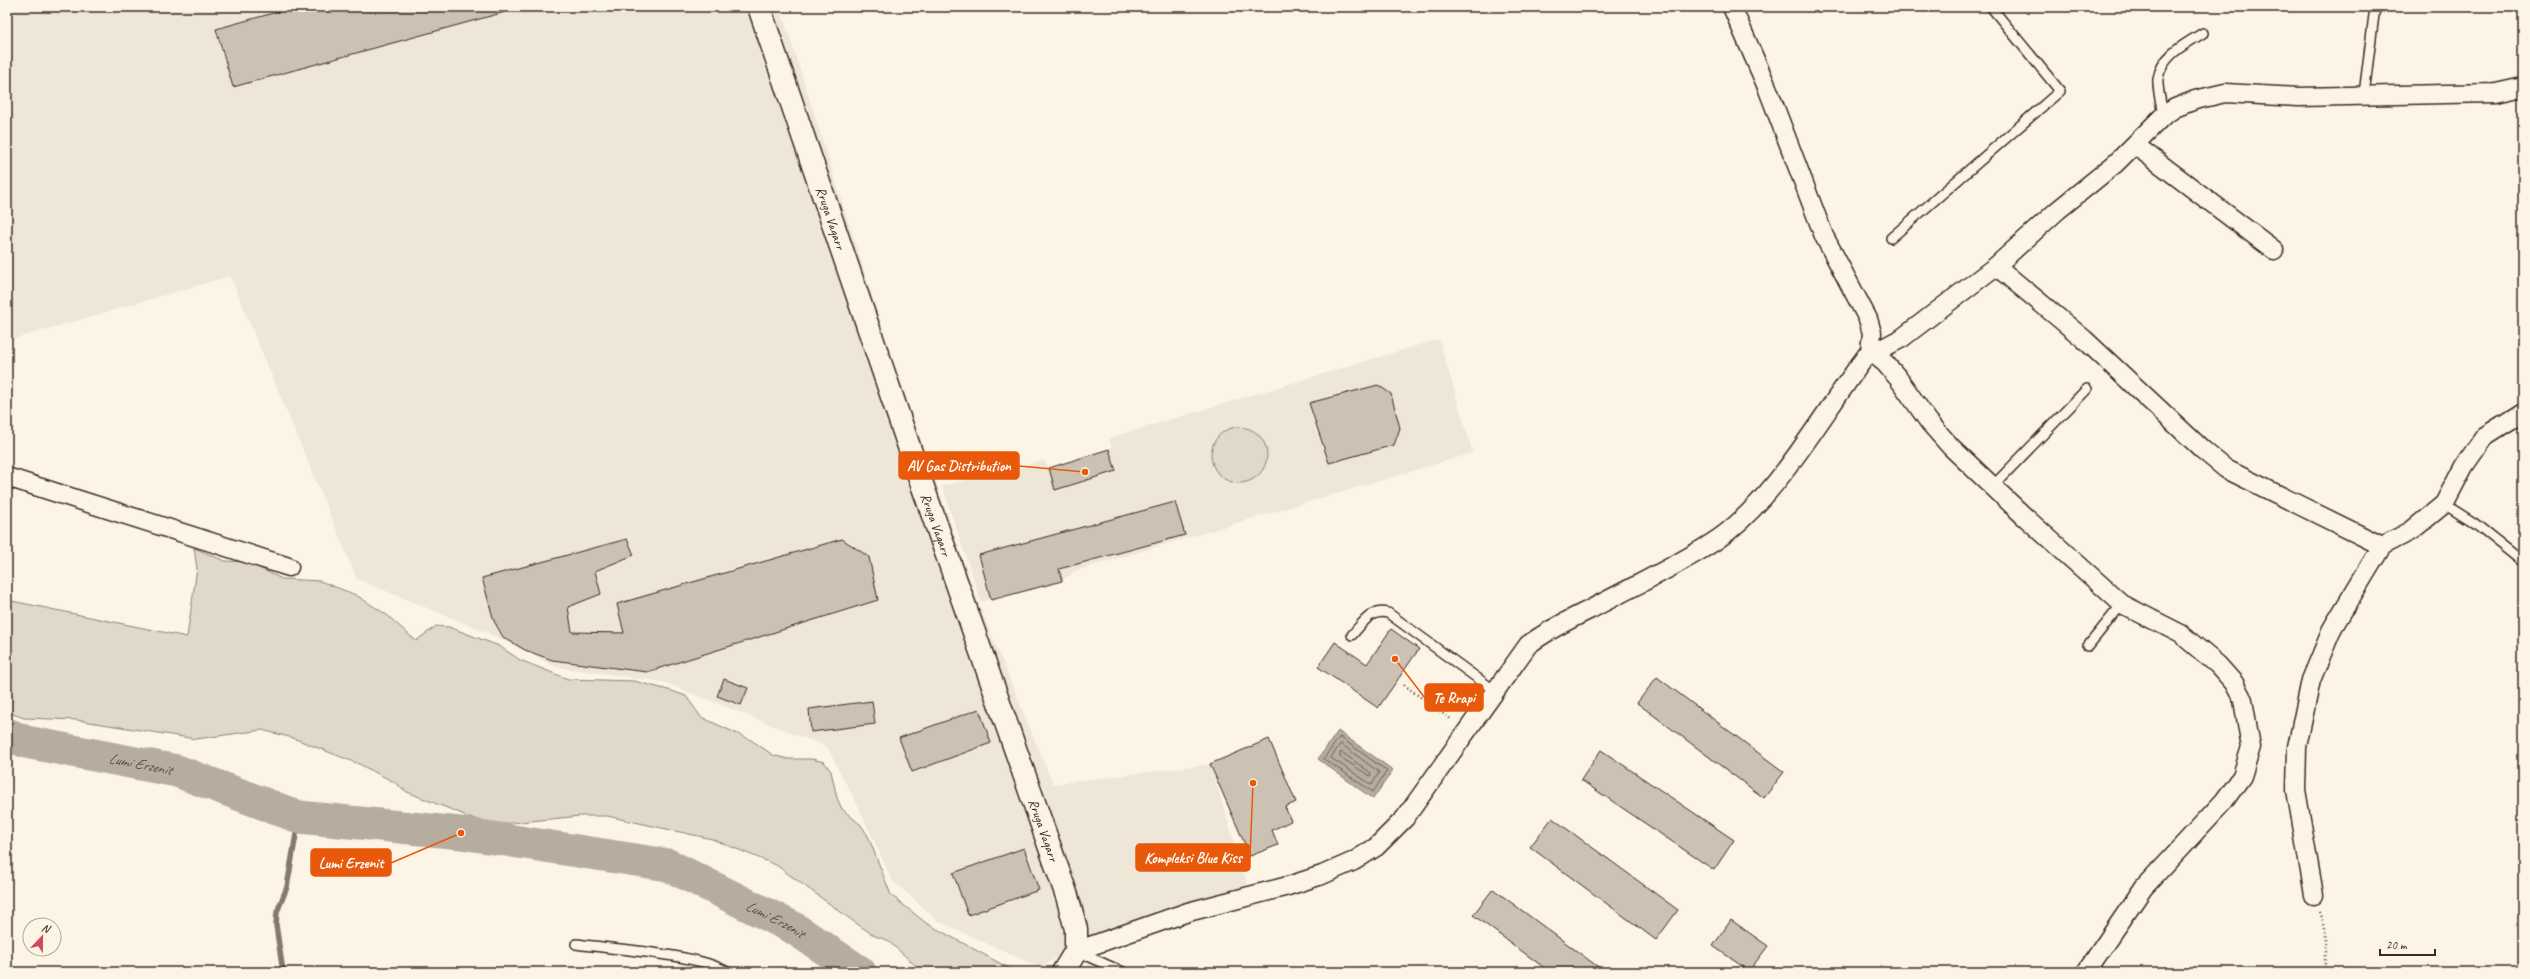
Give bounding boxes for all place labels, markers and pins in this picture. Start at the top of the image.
callout: AV Gas Distribution [899,452,1019,479]
callout: Te Rrapi [1425,684,1483,711]
callout: Kompleksi Blue Kiss [1136,844,1250,871]
callout: Lumi Erzenit [311,849,391,876]

